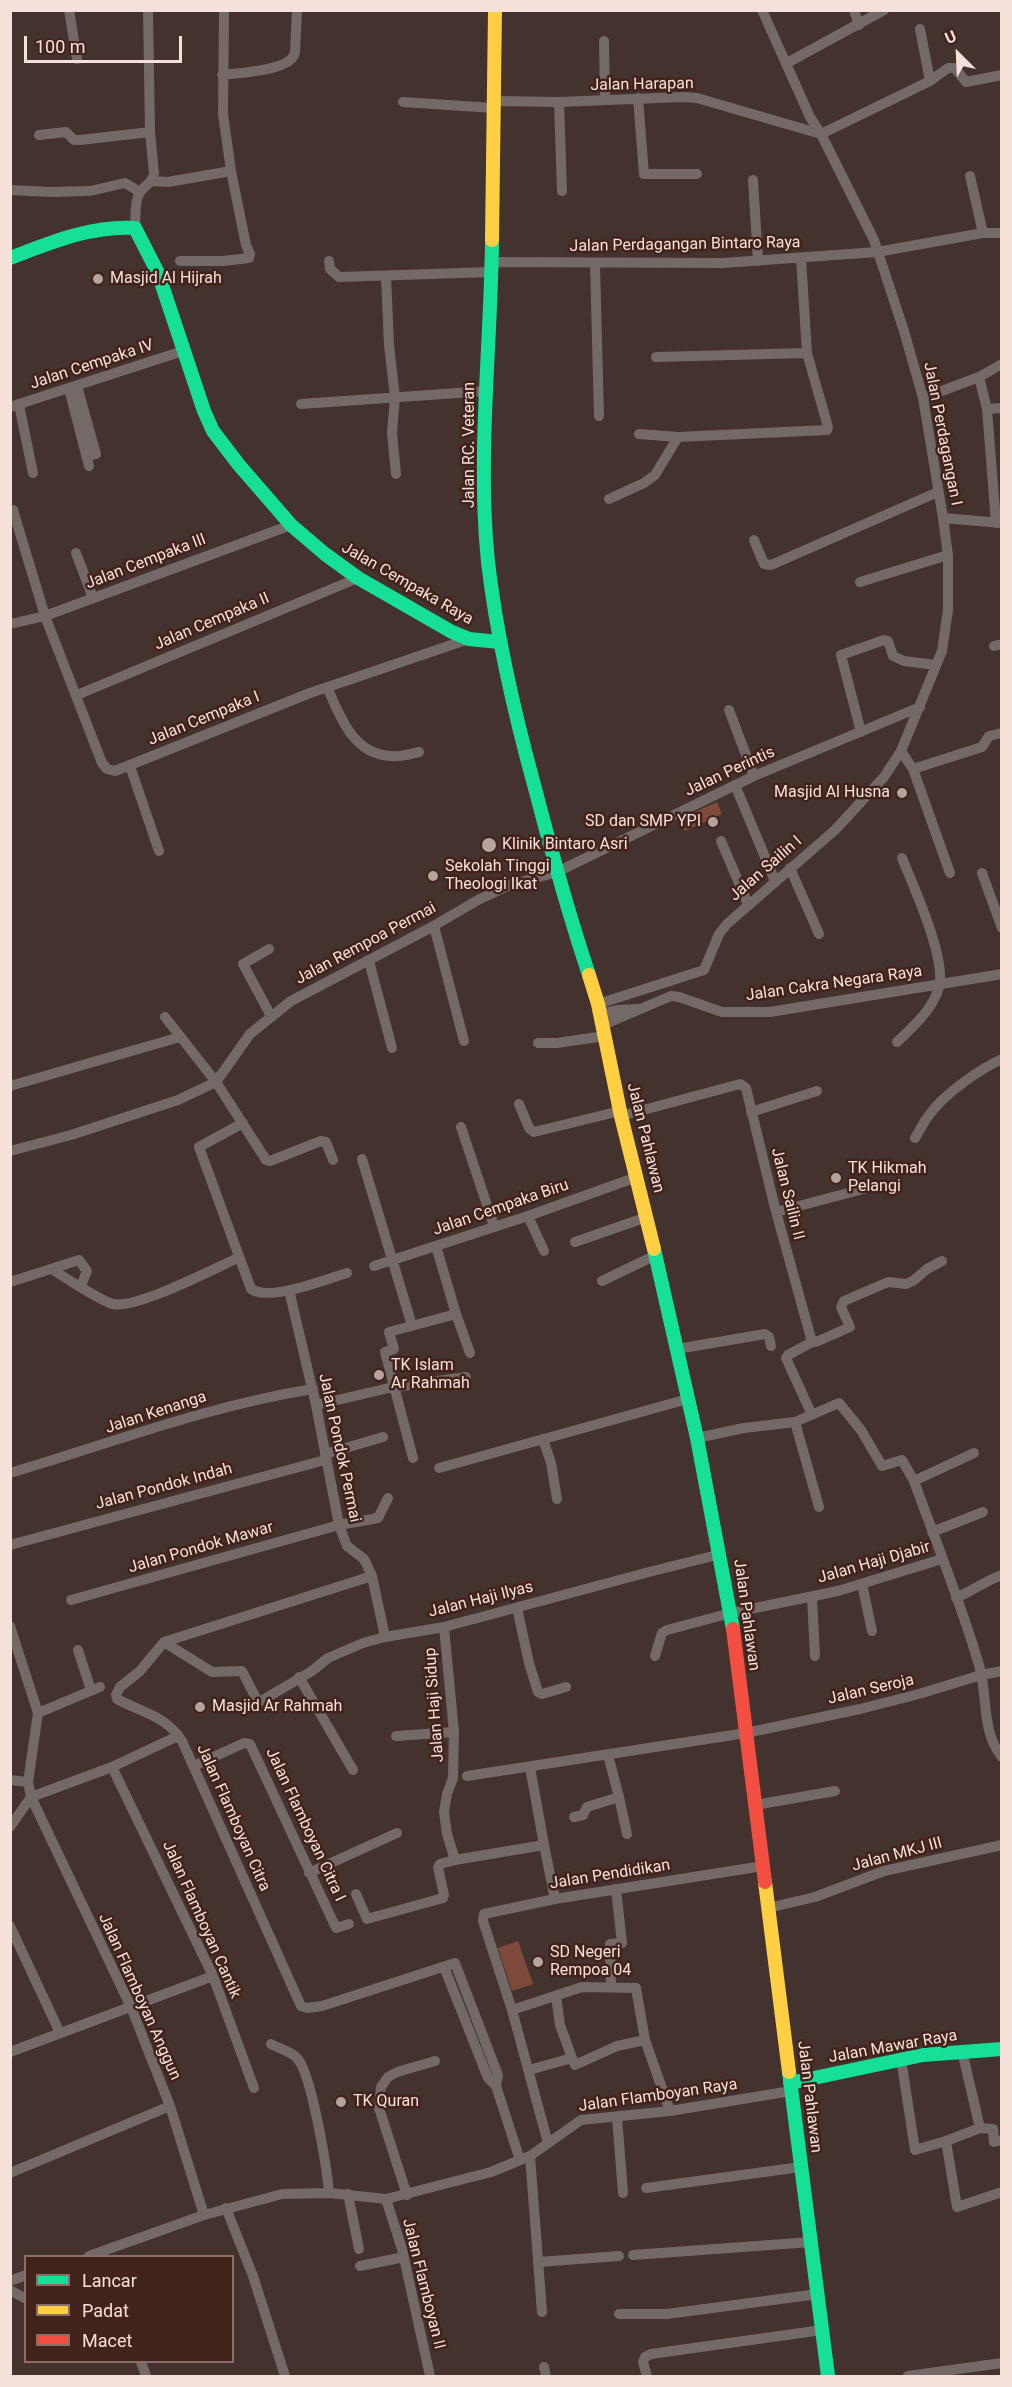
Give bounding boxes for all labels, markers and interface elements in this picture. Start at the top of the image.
scale bar [27,24,184,62]
north arrow [928,24,988,84]
text: U [942,26,959,48]
text: 100 m [35,36,86,57]
street label: Jalan Harapan [590,74,694,96]
street label: Jalan Perdagangan Bintaro Raya [569,233,801,257]
place label: Masjid Al Hijrah [110,269,222,289]
marker: Masjid Al Hijrah [91,272,105,286]
street label: Jalan Cempaka IV [28,336,156,394]
street label: Jalan Perdagangan I [919,361,965,507]
street label: Jalan RC. Veteran [460,382,480,508]
street label: Jalan Cempaka III [83,530,209,594]
street label: Jalan Cempaka Raya [338,538,476,630]
street label: Jalan Cempaka II [152,589,272,655]
street label: Jalan Cempaka I [145,688,263,750]
street label: Jalan Perintis [682,743,778,801]
place label: Masjid Al Husna [774,783,890,803]
marker: Masjid Al Husna [895,786,909,800]
place label: SD dan SMP YPI [585,812,701,832]
marker: SD dan SMP YPI [706,815,720,829]
street label: Jalan Sailin I [726,832,806,906]
place label: Klinik Bintaro Asri [502,835,628,855]
marker: Klinik Bintaro Asri [480,836,498,854]
place label: Sekolah Tinggi Theologi Ikat [445,857,550,895]
marker: Sekolah Tinggi Theologi Ikat [426,869,440,883]
street label: Jalan Rempoa Permai [292,899,440,989]
street label: Jalan Cakra Negara Raya [745,962,923,1006]
street label: Jalan Pahlawan [622,1081,668,1195]
street label: Jalan Sailin II [766,1146,808,1242]
place label: TK Hikmah Pelangi [848,1159,927,1197]
marker: TK Hikmah Pelangi [829,1171,843,1185]
street label: Jalan Cempaka Biru [431,1176,571,1240]
place label: TK Islam Ar Rahmah [391,1356,470,1394]
marker: TK Islam Ar Rahmah [372,1368,386,1382]
street label: Jalan Pondok Permai [314,1372,364,1524]
street label: Jalan Kenanga [103,1388,209,1438]
street label: Jalan Pondok Indah [93,1460,235,1514]
street label: Jalan Pondok Mawar [126,1518,276,1578]
street label: Jalan Haji Djabir [816,1538,932,1588]
street label: Jalan Pahlawan [729,1558,763,1672]
street label: Jalan Haji Ilyas [427,1578,535,1622]
street label: Jalan Haji Sidup [421,1647,449,1763]
street label: Jalan Seroja [826,1671,916,1709]
place label: Masjid Ar Rahmah [212,1697,342,1717]
marker: Masjid Ar Rahmah [193,1700,207,1714]
street label: Jalan Flamboyan Citra [192,1742,274,1894]
street label: Jalan Flamboyan Citra I [261,1745,349,1905]
street label: Jalan MKJ III [850,1834,944,1876]
street label: Jalan Flamboyan Cantik [158,1838,244,2002]
street label: Jalan Pendidikan [548,1856,672,1894]
street label: Jalan Flamboyan Anggun [94,1911,184,2083]
place label: SD Negeri Rempoa 04 [550,1943,631,1981]
marker: SD Negeri Rempoa 04 [531,1955,545,1969]
street label: Jalan Mawar Raya [827,2026,959,2068]
street label: Jalan Pahlawan [793,2040,825,2154]
street label: Jalan Flamboyan Raya [577,2075,739,2117]
place label: TK Quran [353,2092,419,2112]
marker: TK Quran [334,2095,348,2109]
street label: Jalan Flamboyan II [397,2217,449,2351]
legend [24,2255,234,2363]
text: Lancar [82,2270,137,2291]
text: Padat [82,2300,129,2321]
text: Macet [82,2330,132,2351]

